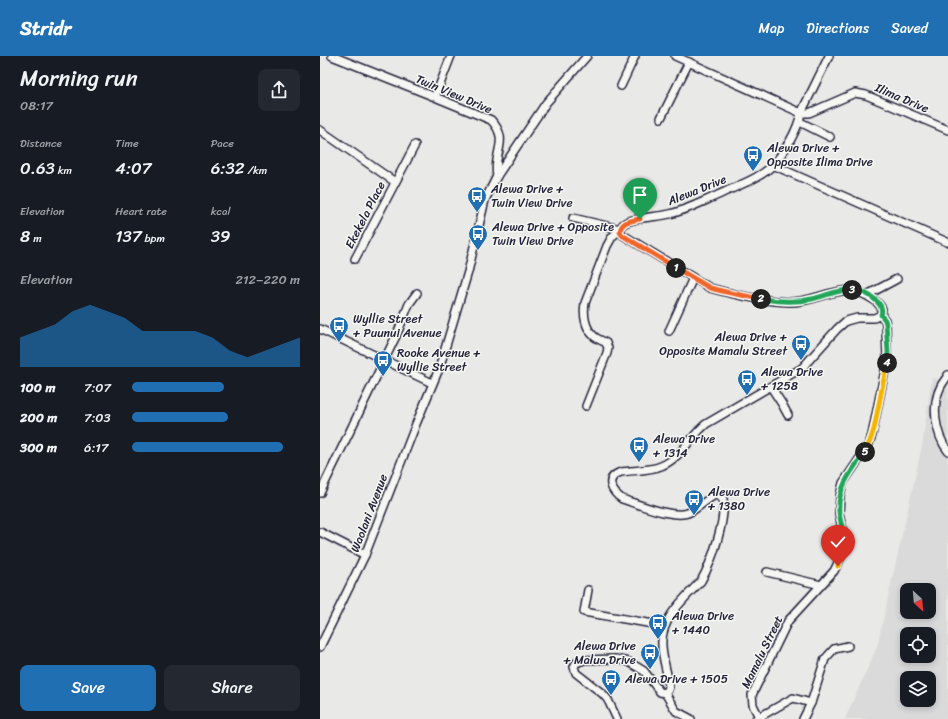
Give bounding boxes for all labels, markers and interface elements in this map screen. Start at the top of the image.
text: Stridr [20,12,71,45]
text: Map [758,16,784,41]
text: Directions [806,16,869,41]
text: Saved [891,16,928,41]
text: Morning run [20,59,138,98]
street label: Twin View Drive [412,68,496,120]
button: share [258,69,300,111]
street label: Ilima Drive [871,76,933,119]
text: 08:17 [20,94,53,117]
text: Distance [20,134,62,153]
text: Time [115,134,139,153]
text: Pace [211,134,234,153]
place label: Alewa Drive + Opposite Ilima Drive [766,137,873,173]
bus stop icon: Alewa Drive + Opposite Ilima Drive [742,144,764,172]
text: 0.63 [20,153,55,183]
text: 4:07 [115,153,152,183]
text: 6:32 [211,153,245,183]
text: km [55,161,72,180]
text: /km [245,161,267,180]
street label: Alewa Drive [663,168,730,212]
street label: Ekekela Place [339,177,391,253]
place label: Alewa Drive + Twin View Drive [490,178,573,214]
pin [623,178,657,219]
icon: arrive [629,184,651,206]
bus stop icon: Alewa Drive + Twin View Drive [466,185,488,213]
text: Elevation [20,202,65,221]
text: Heart rate [115,202,167,221]
text: kcal [211,202,231,221]
place label: Alewa Drive + Opposite Twin View Drive [491,216,614,252]
text: 8 [20,221,30,251]
text: 137 [115,221,142,251]
text: 39 [211,221,230,251]
bus stop icon: Alewa Drive + Opposite Twin View Drive [467,223,489,251]
text: m [30,229,42,248]
text: bpm [142,229,165,248]
pin: 1 [666,258,686,278]
text: 1 [674,258,678,277]
text: Elevation [20,268,73,291]
text: 212–220 m [235,268,300,291]
pin: 3 [842,280,862,300]
text: 3 [849,280,855,299]
pin: 2 [751,289,771,309]
text: 2 [758,289,764,308]
place label: Wyllie Street + Puunui Avenue [352,308,442,344]
bus stop icon: Wyllie Street + Puunui Avenue [328,315,350,343]
place label: Alewa Drive + Opposite Mamalu Street [659,326,788,362]
bus stop icon: Alewa Drive + Opposite Mamalu Street [790,333,812,361]
place label: Rooke Avenue + Wyllie Street [397,342,481,378]
bus stop icon: Rooke Avenue + Wyllie Street [372,349,394,377]
pin: 4 [877,353,897,373]
text: 4 [884,353,890,372]
place label: Alewa Drive + 1258 [760,361,823,397]
bus stop icon: Alewa Drive + 1258 [736,368,758,396]
text: 100 m [20,376,55,399]
text: 7:07 [84,376,111,399]
text: 200 m [20,406,57,429]
text: 7:03 [84,406,111,429]
place label: Alewa Drive + 1314 [652,428,715,464]
bus stop icon: Alewa Drive + 1314 [628,435,650,463]
text: 300 m [20,436,57,459]
text: 6:17 [84,436,108,459]
pin: 5 [855,442,875,462]
text: 5 [862,442,868,461]
street label: Waolani Avenue [344,471,394,555]
place label: Alewa Drive + 1380 [707,481,770,517]
bus stop icon: Alewa Drive + 1380 [683,488,705,516]
pin [821,525,855,566]
icon: check [827,531,849,553]
north arrow [900,583,936,619]
map controls [900,583,936,707]
place label: Alewa Drive + 1440 [671,605,734,641]
bus stop icon: Alewa Drive + 1440 [647,612,669,640]
street label: Mamalu Street [735,612,789,692]
button: locate [900,627,936,663]
place label: Alewa Drive + Malua Drive [563,635,636,671]
bus stop icon: Alewa Drive + Malua Drive [639,642,661,670]
button: Save [20,665,156,711]
button: Share [164,665,300,711]
bus stop icon: Alewa Drive + 1505 [600,668,622,696]
place label: Alewa Drive + 1505 [624,668,728,690]
button: layers [900,671,936,707]

